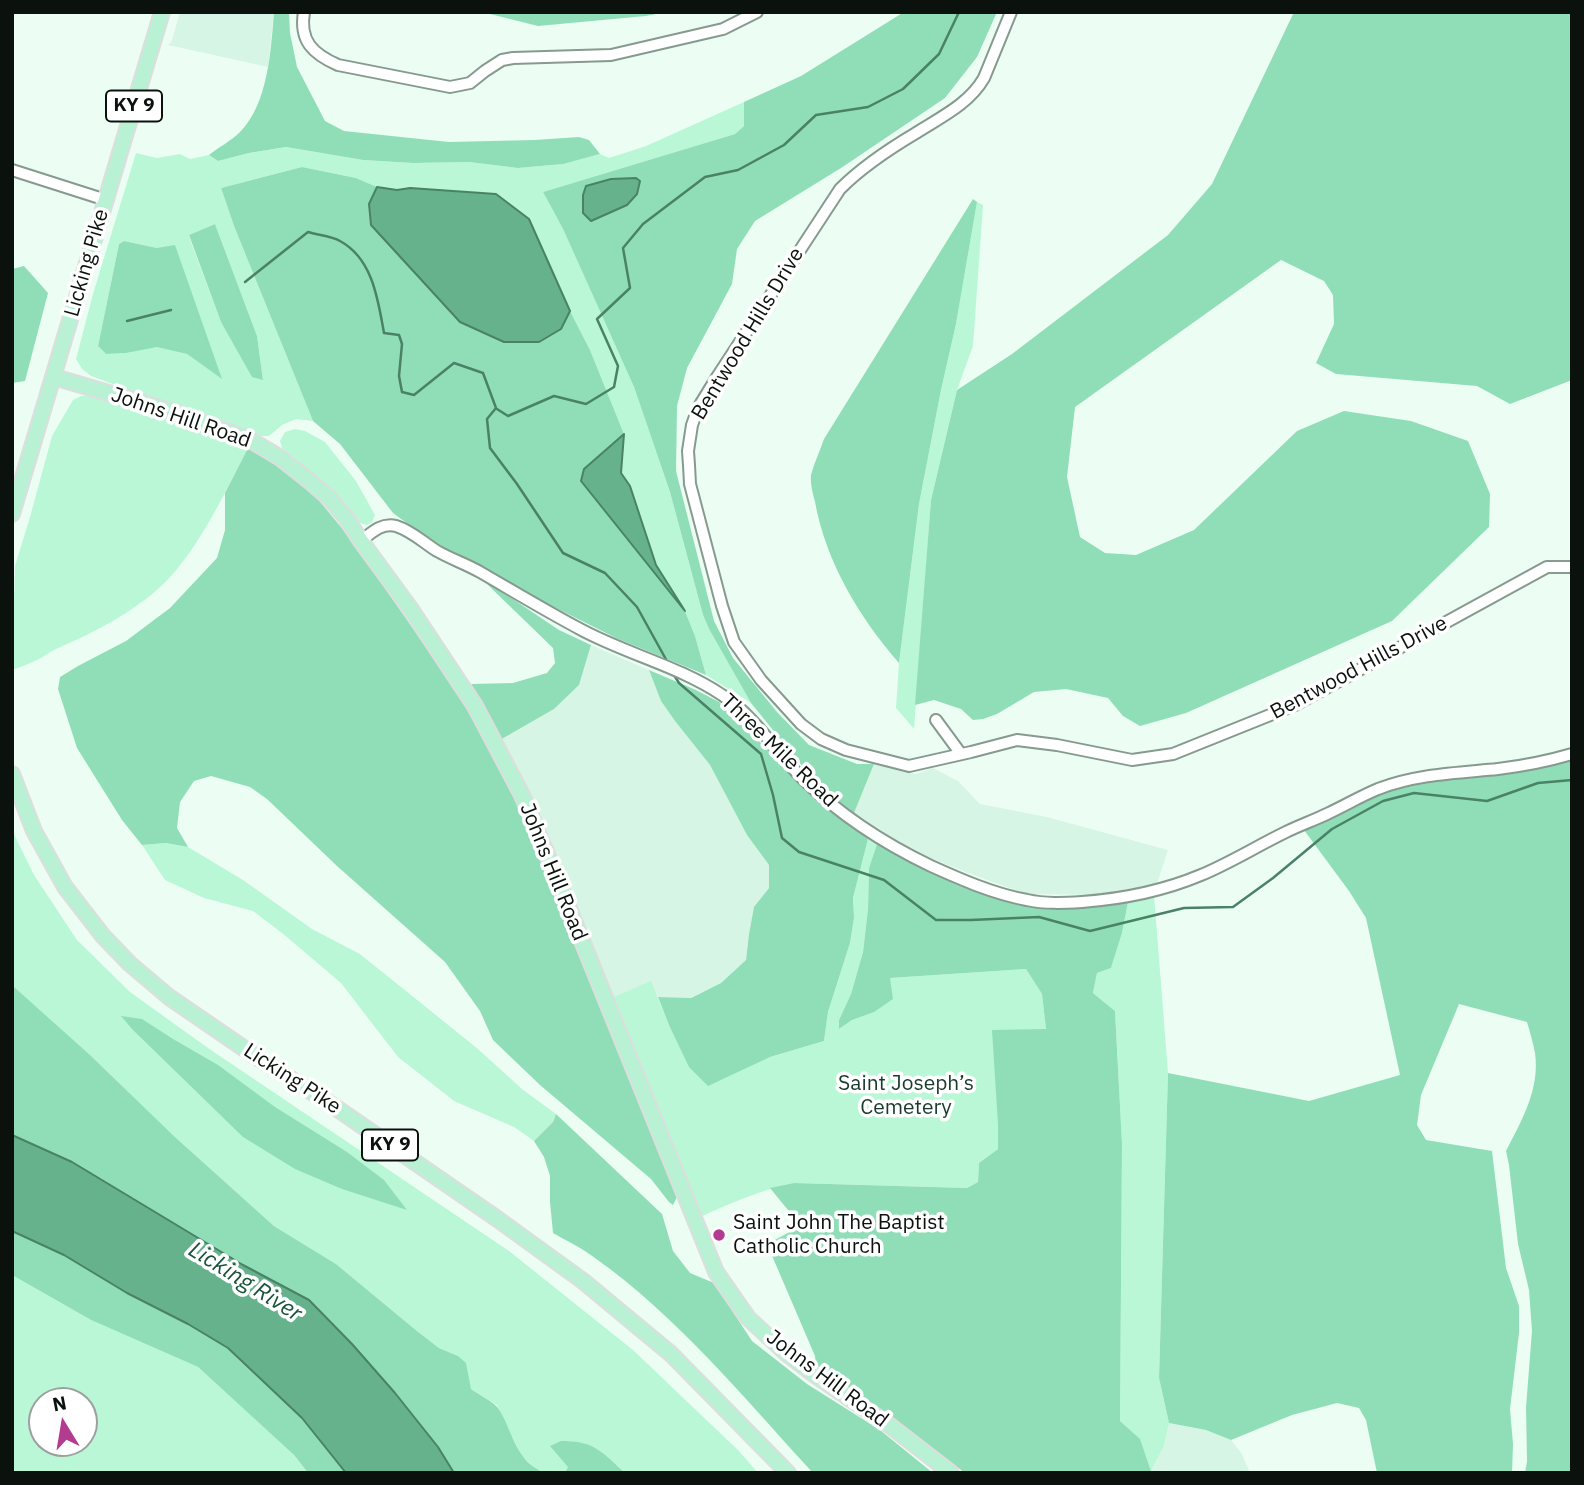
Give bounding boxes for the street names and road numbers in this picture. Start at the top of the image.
road number: KY 9 [106,90,162,122]
street label: Licking Pike [60,206,114,320]
street label: Bentwood Hills Drive [687,243,809,425]
street label: Johns Hill Road [108,382,254,454]
street label: Bentwood Hills Drive [1266,611,1452,725]
street label: Three Mile Road [715,689,843,813]
street label: Johns Hill Road [514,800,592,944]
street label: Licking Pike [239,1038,345,1120]
road number: KY 9 [362,1130,418,1161]
street label: Johns Hill Road [761,1325,893,1433]

